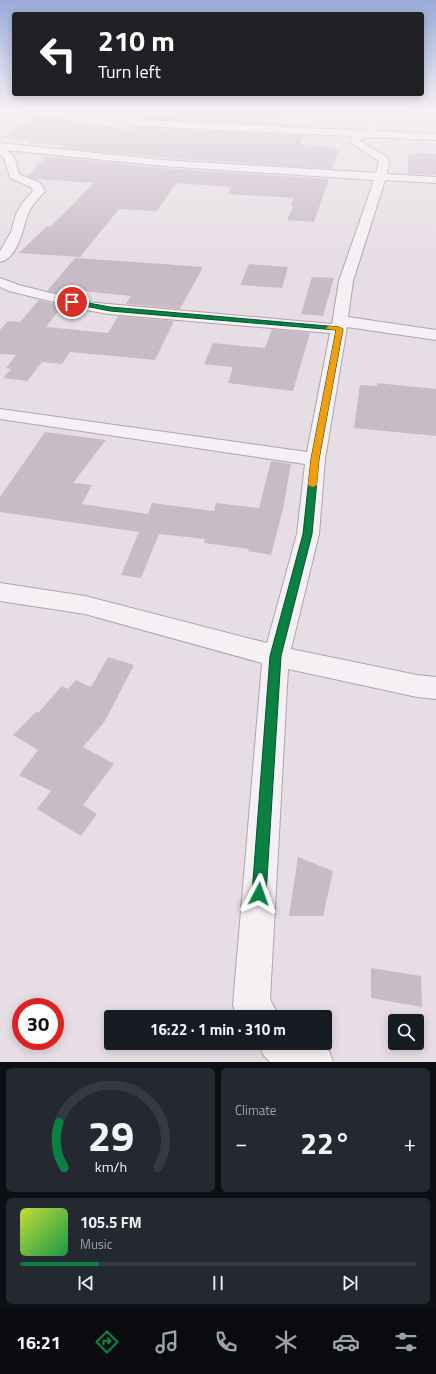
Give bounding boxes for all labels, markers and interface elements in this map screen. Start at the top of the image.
text: 210 m [98,19,175,62]
icon: left [32,28,84,80]
text: Turn left [98,58,161,85]
pin [55,285,89,319]
icon: arrive [61,291,83,313]
position arrow [238,873,280,915]
speed limit sign: 30 [12,998,64,1050]
map controls [388,1014,424,1050]
button: search [388,1014,424,1050]
text: 16:22 · 1 min · 310 m [150,1018,286,1041]
text: Climate [235,1100,276,1120]
text: 29 [87,1104,134,1167]
text: 22° [300,1120,351,1166]
text: − [235,1126,247,1160]
text: + [404,1126,416,1160]
text: km/h [94,1156,127,1178]
text: 105.5 FM [80,1211,142,1234]
text: Music [80,1234,112,1254]
icon: previous [75,1272,97,1294]
icon: pause [207,1272,229,1294]
icon: next [339,1272,361,1294]
icon: directions [93,1328,121,1356]
icon: music [153,1328,181,1356]
icon: phone [212,1328,240,1356]
icon: climate [272,1328,300,1356]
icon: car [332,1328,360,1356]
icon: filters [392,1328,420,1356]
text: 16:21 [16,1329,61,1356]

